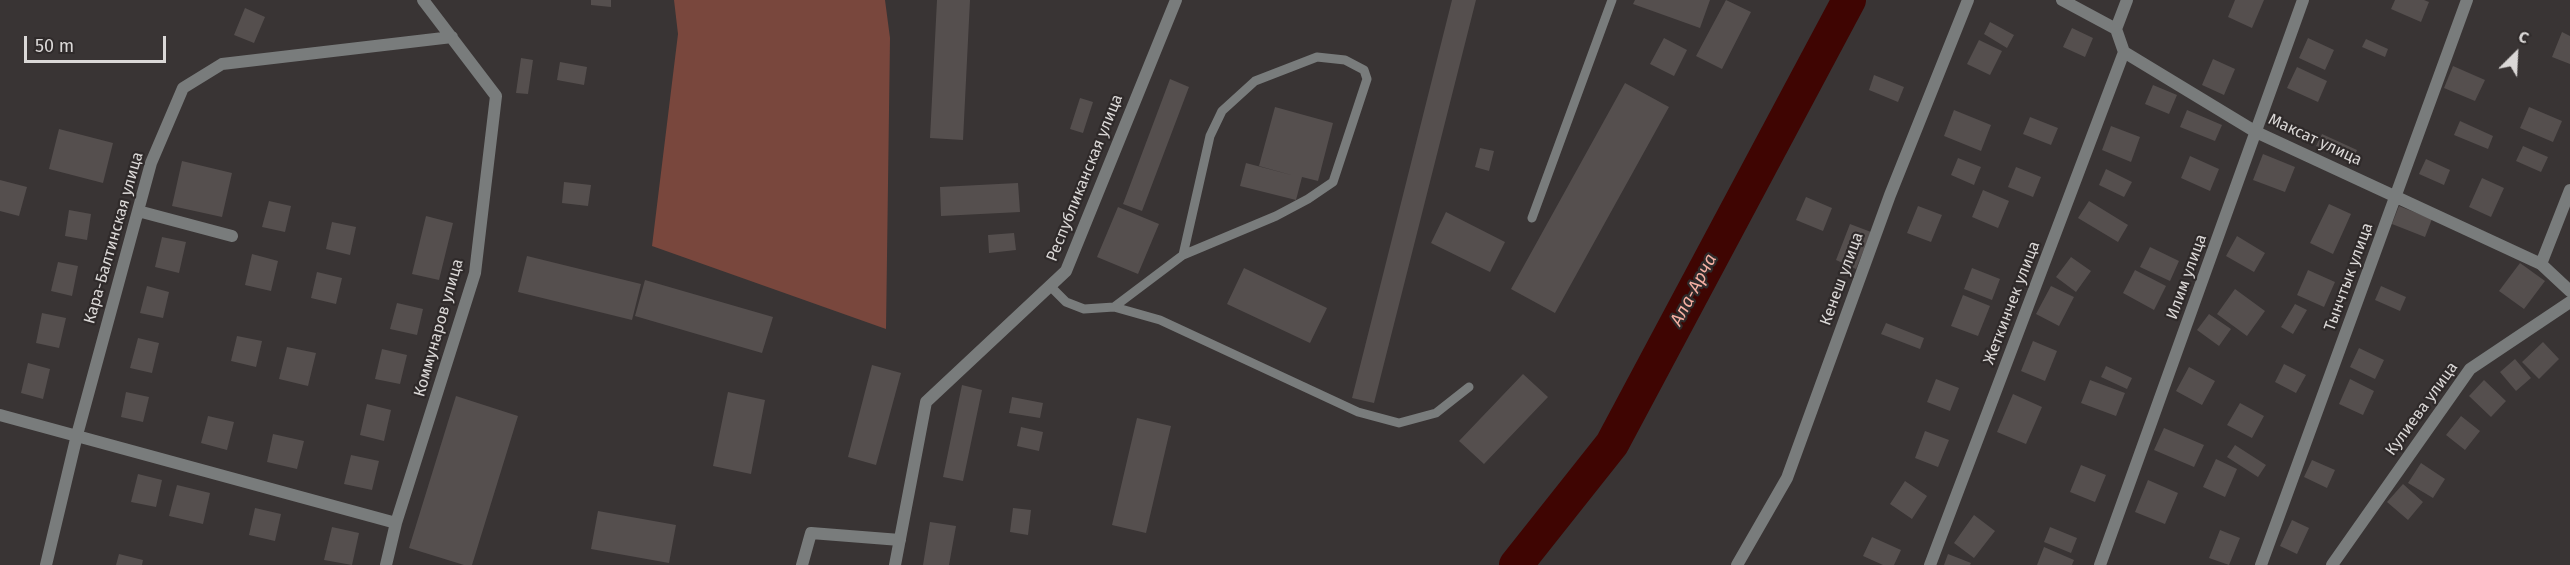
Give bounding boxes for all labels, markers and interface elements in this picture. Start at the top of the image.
scale bar [27,24,170,62]
north arrow [2486,24,2546,84]
text: С [2515,27,2532,48]
text: 50 m [35,35,74,57]
street label: Республиканская улица [1043,92,1127,264]
street label: Максат улица [2265,110,2365,170]
street label: Кара-Балтинская улица [80,150,148,326]
street label: Тынчтык улица [2320,220,2378,334]
street label: Кенеш улица [1816,230,1868,328]
street label: Илим улица [2163,232,2211,322]
street label: Жеткинчек улица [1980,239,2044,367]
water label: Ала-Арча [1666,250,1722,330]
street label: Коммунаров улица [410,257,468,399]
street label: Кулиева улица [2382,358,2462,460]

